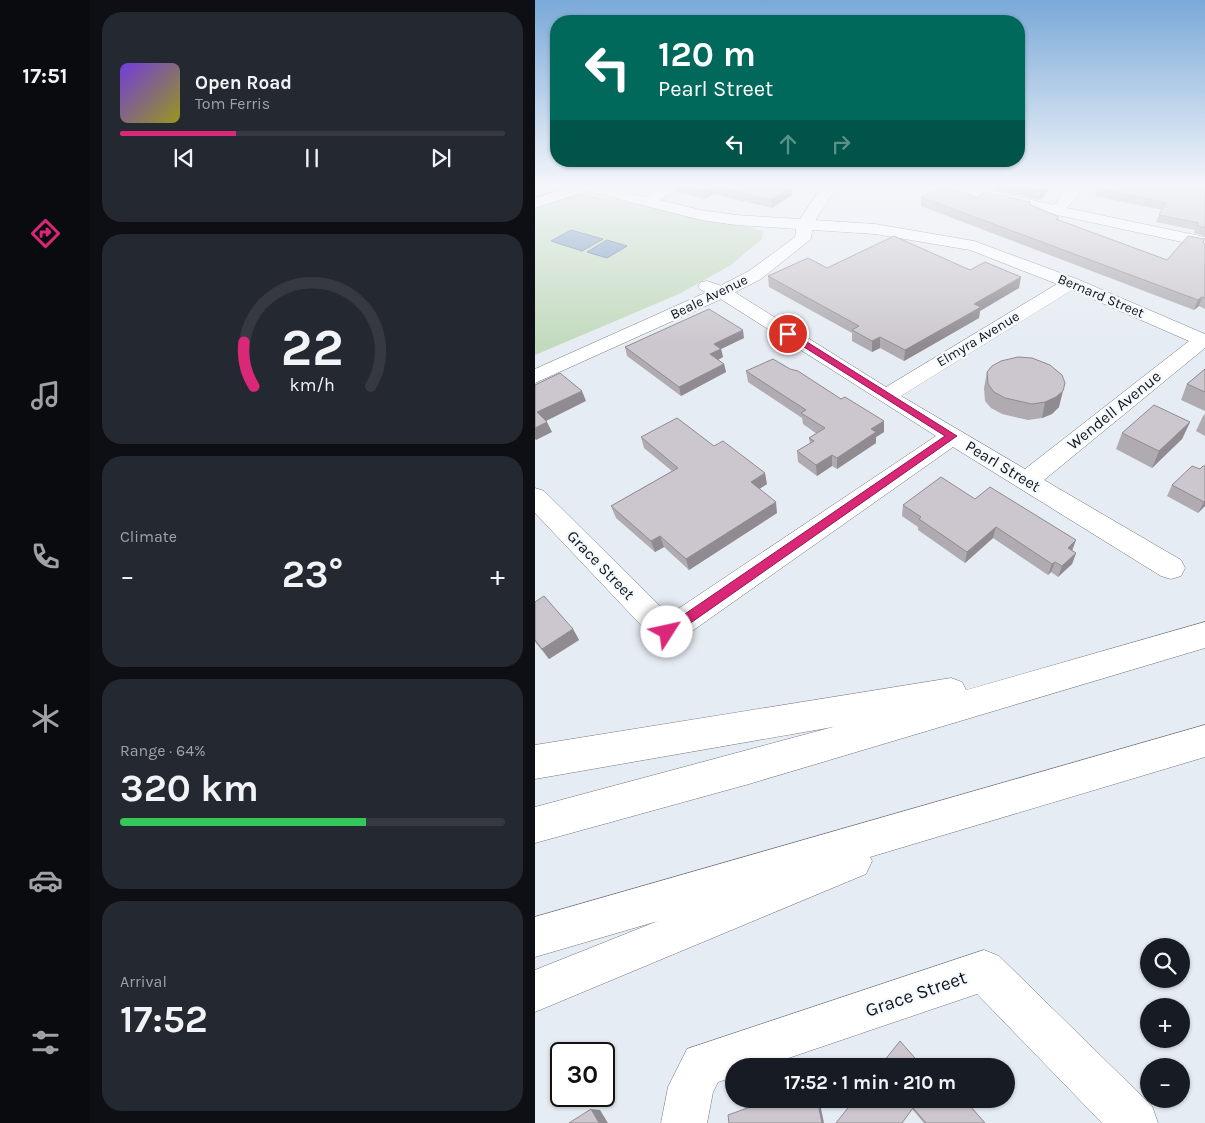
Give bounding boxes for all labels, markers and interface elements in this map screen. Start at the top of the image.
text: 120 m [658,34,756,75]
icon: left [575,35,640,100]
text: 17:51 [22,63,68,89]
text: Open Road [195,72,292,94]
text: Pearl Street [658,76,773,102]
text: Tom Ferris [195,94,270,113]
icon: left [721,130,749,158]
icon: ahead [774,130,802,158]
icon: right [827,130,855,158]
icon: previous [170,144,198,172]
icon: pause [298,144,326,172]
icon: next [427,144,455,172]
icon: directions [28,216,63,251]
street label: Bernard Street [1055,270,1147,322]
street label: Beale Avenue [667,271,751,323]
street label: Elmyra Avenue [934,308,1022,370]
pin [767,313,809,355]
text: 22 [281,317,344,378]
icon: arrive [774,320,802,348]
street label: Wendell Avenue [1063,367,1165,453]
text: km/h [290,375,335,396]
icon: music [28,378,63,413]
street label: Pearl Street [962,436,1044,496]
street label: Grace Street [563,526,639,604]
text: Climate [120,527,177,546]
icon: phone [28,539,63,574]
text: 23° [282,552,343,597]
text: − [120,559,135,592]
text: + [490,559,505,592]
position arrow [640,605,692,657]
icon: climate [28,701,63,736]
text: Range · 64% [120,741,206,760]
text: 320 km [120,766,259,811]
icon: car [28,863,63,898]
map controls [1140,938,1190,1108]
button: search [1140,938,1190,988]
street label: Grace Street [862,966,970,1022]
text: Arrival [120,972,167,991]
text: 17:52 [120,997,208,1042]
button: + [1140,998,1190,1048]
icon: filters [28,1025,63,1060]
speed limit sign: 30 [550,1042,615,1107]
button: − [1140,1058,1190,1108]
text: 17:52 · 1 min · 210 m [784,1072,956,1094]

